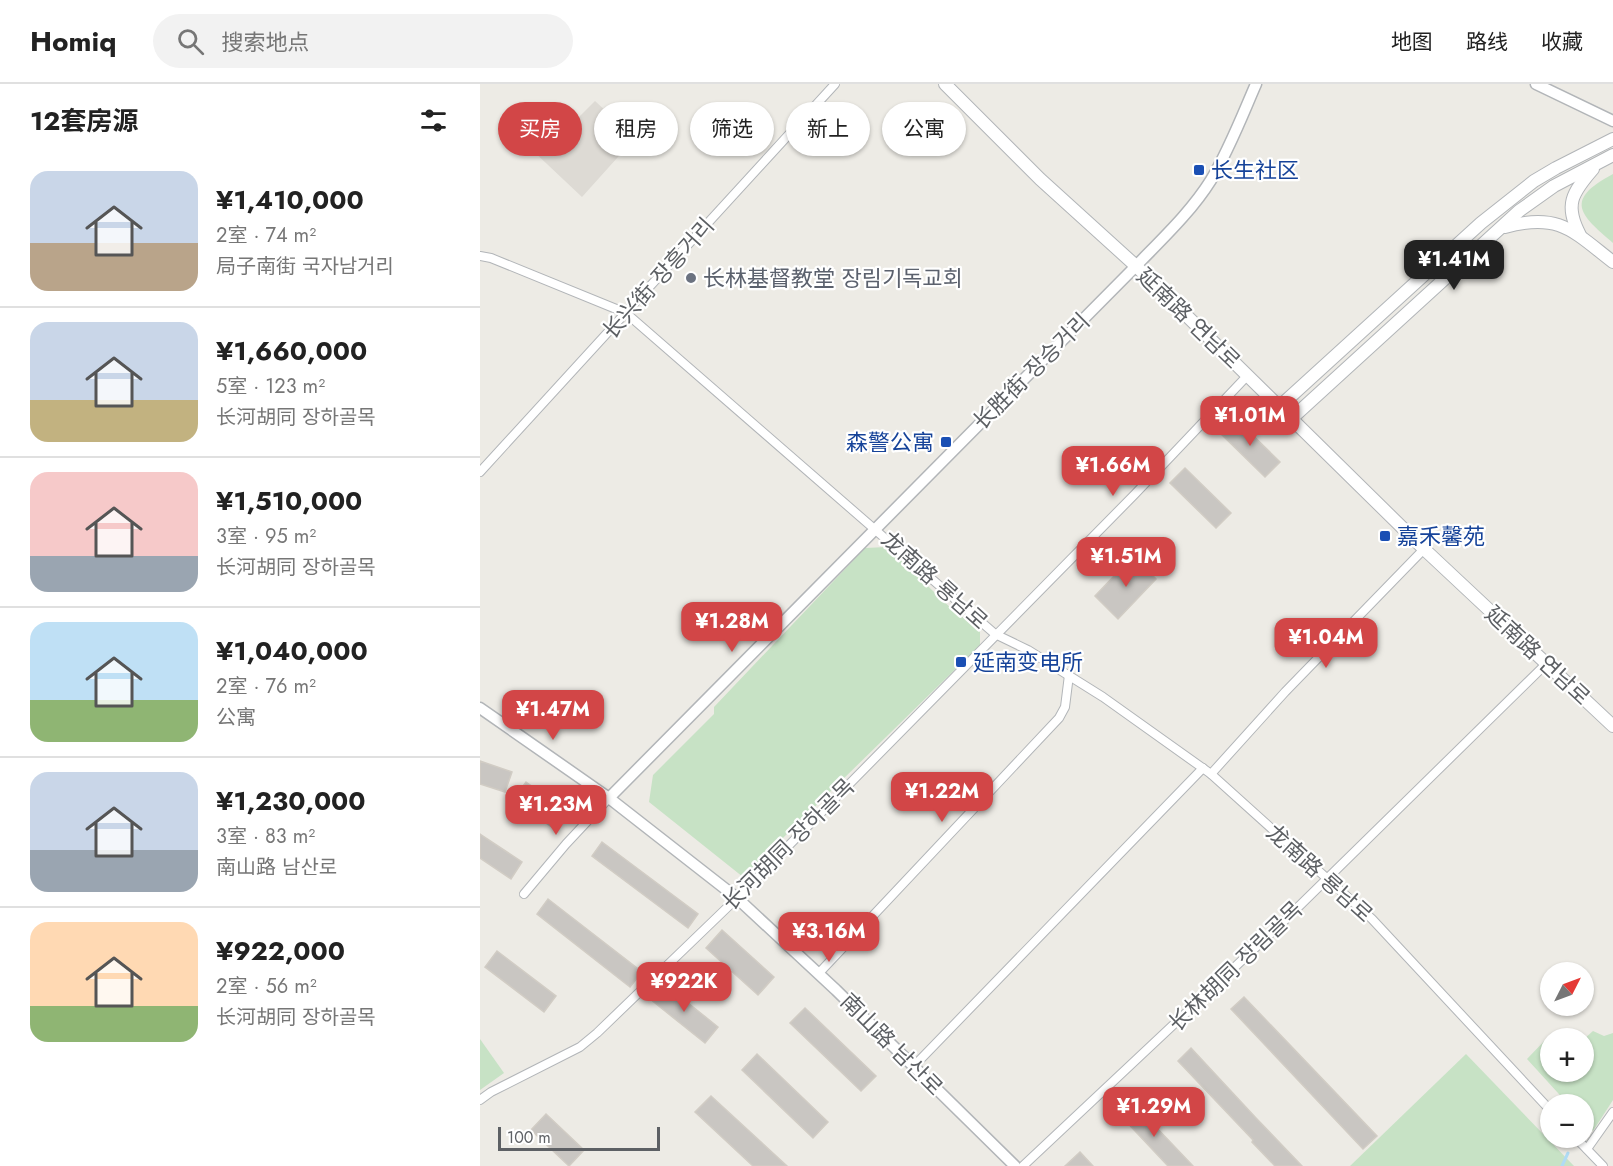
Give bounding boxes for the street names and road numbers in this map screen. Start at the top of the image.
street label: 长兴街 장흥거리 [595,210,721,346]
street label: 延南路 연남로 [1130,260,1248,376]
street label: 长胜街 장승거리 [965,305,1097,437]
street label: 龙南路 룡남로 [875,524,995,636]
street label: 延南路 연남로 [1478,598,1598,712]
street label: 长河胡同 장하골목 [715,771,861,917]
street label: 龙南路 룡남로 [1260,817,1380,929]
street label: 长林胡同 장림골목 [1161,894,1309,1038]
street label: 南山路 남산로 [834,986,950,1102]

